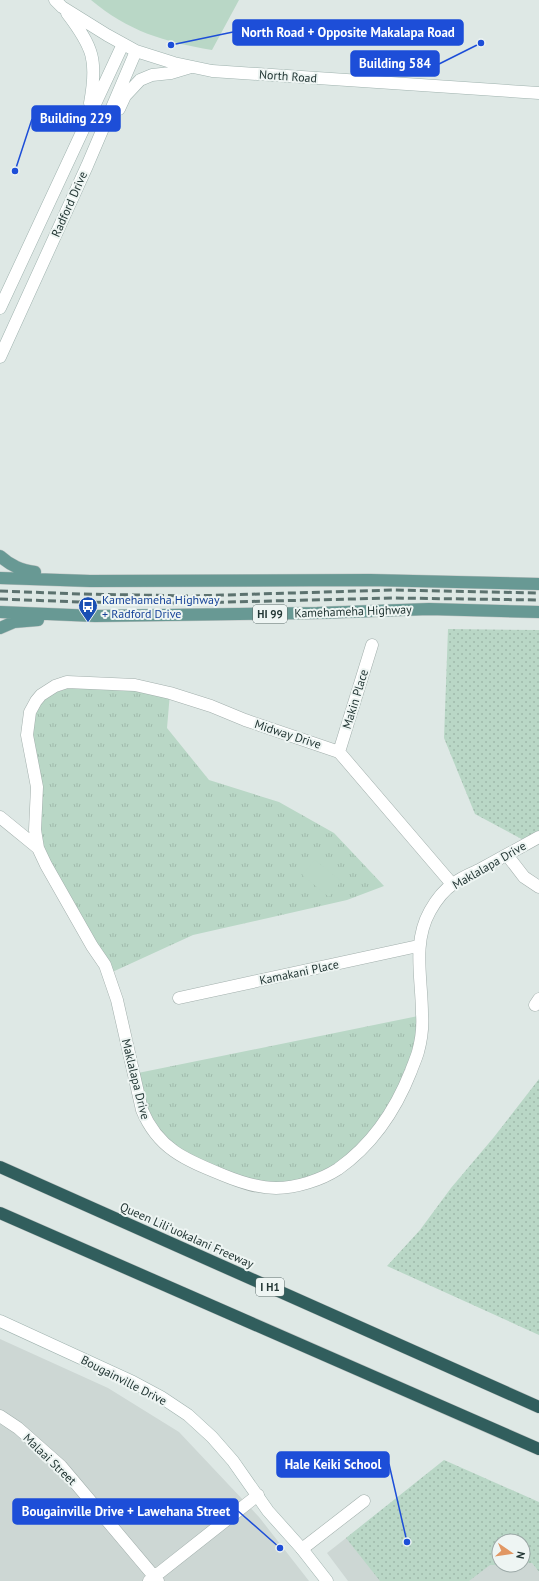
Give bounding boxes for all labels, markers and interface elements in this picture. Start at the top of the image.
callout: North Road + Opposite Makalapa Road [233,20,463,45]
text: North Road + Opposite Makalapa Road [241,24,455,41]
callout: Building 584 [351,51,439,76]
text: Building 584 [359,55,432,72]
street label: North Road [258,66,318,86]
callout: Building 229 [32,106,120,131]
text: Building 229 [40,110,112,127]
street label: Radford Drive [48,169,90,239]
place label: Kamehameha Highway + Radford Drive [102,592,220,621]
bus stop icon: Kamehameha Highway + Radford Drive [77,595,99,623]
street label: Kamehameha Highway [294,601,412,621]
road number: HI 99 [253,605,287,623]
street label: Makin Place [339,667,371,731]
street label: Midway Drive [253,716,323,752]
street label: Maklalapa Drive [449,838,529,892]
street label: Kamakani Place [258,956,340,988]
street label: Maklalapa Drive [119,1037,153,1121]
street label: Queen Liliʻuokalani Freeway [118,1199,257,1271]
road number: I H1 [256,1278,284,1296]
street label: Bougainville Drive [79,1352,169,1408]
street label: Malaai Street [20,1430,80,1488]
callout: Hale Keiki School [277,1452,389,1477]
text: Hale Keiki School [285,1456,382,1473]
callout: Bougainville Drive + Lawehana Street [13,1499,238,1524]
text: Bougainville Drive + Lawehana Street [22,1503,231,1520]
north arrow [491,1533,531,1573]
text: N [513,1550,528,1560]

